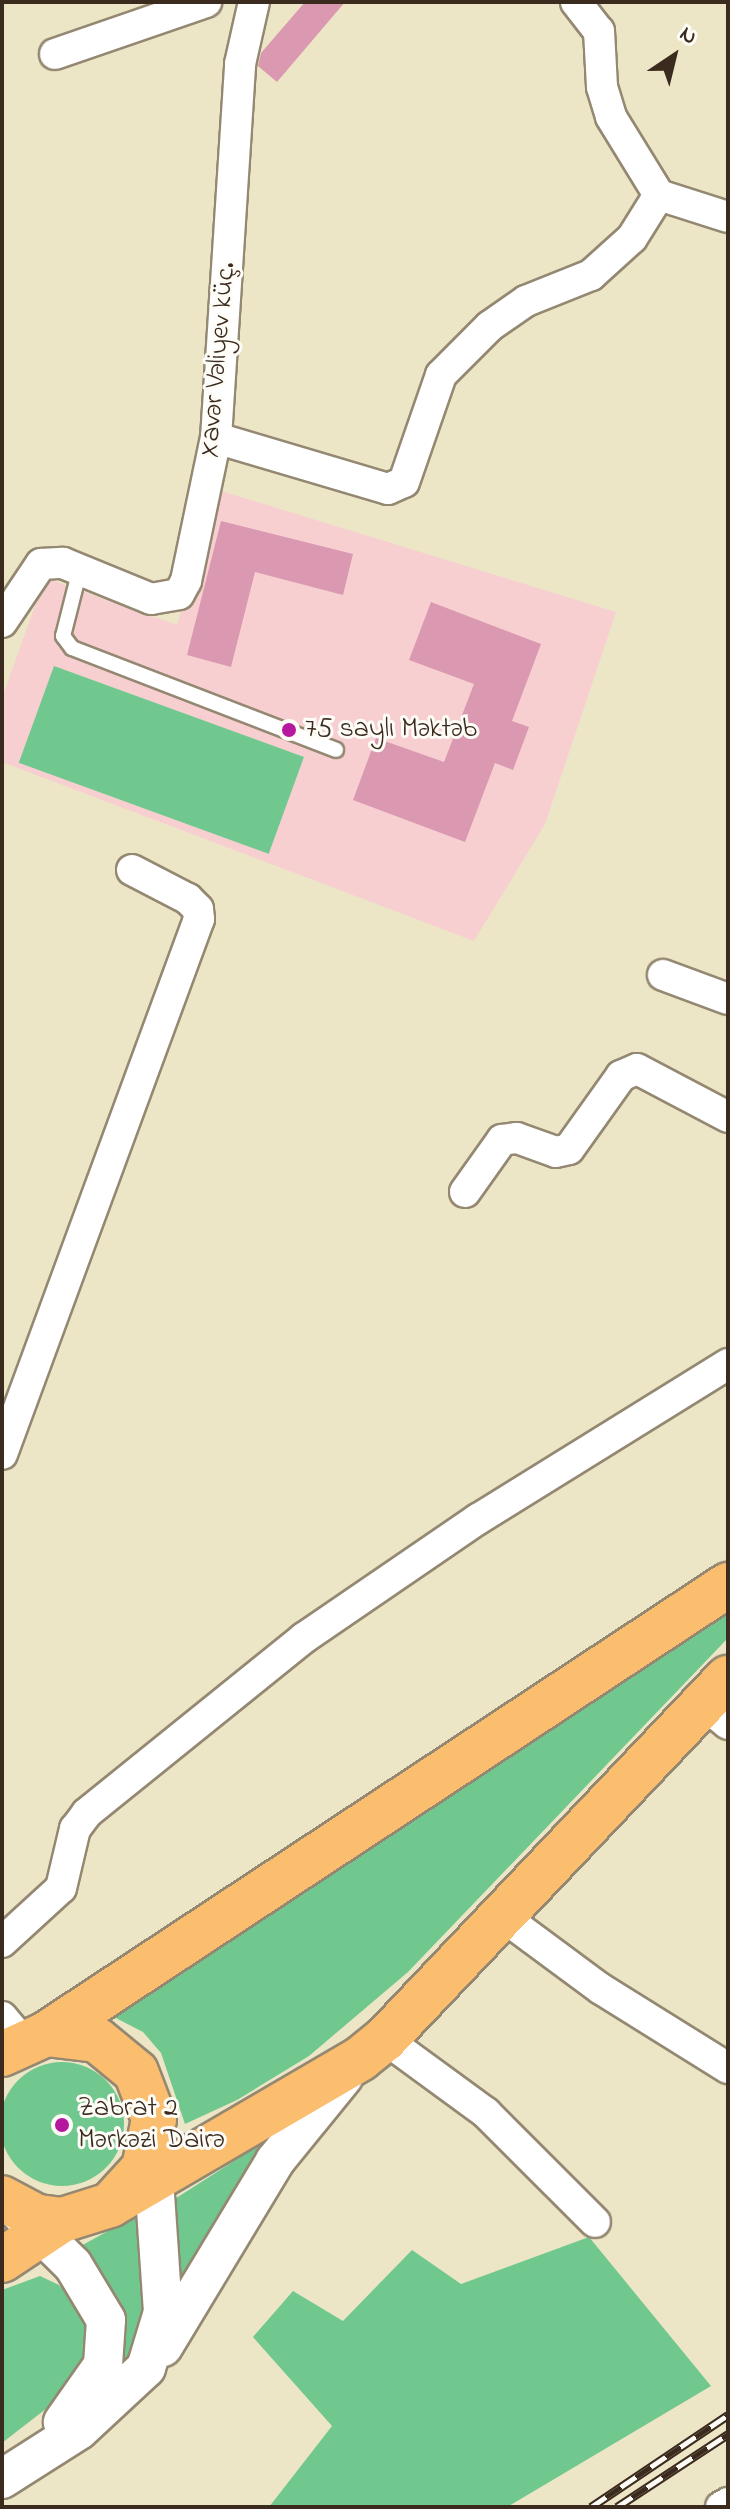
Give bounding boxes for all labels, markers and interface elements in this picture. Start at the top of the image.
north arrow [634,16,714,96]
text: N [672,19,703,54]
street label: Xavər Vəliyev küç. [194,261,244,459]
place label: 75 saylı Məktəb [305,713,477,747]
marker: 75 saylı Məktəb [280,721,298,739]
place label: Zabrat 2 Mərkəzi Dairə [78,2092,225,2158]
marker: Zabrat 2 Mərkəzi Dairə [53,2116,71,2134]

